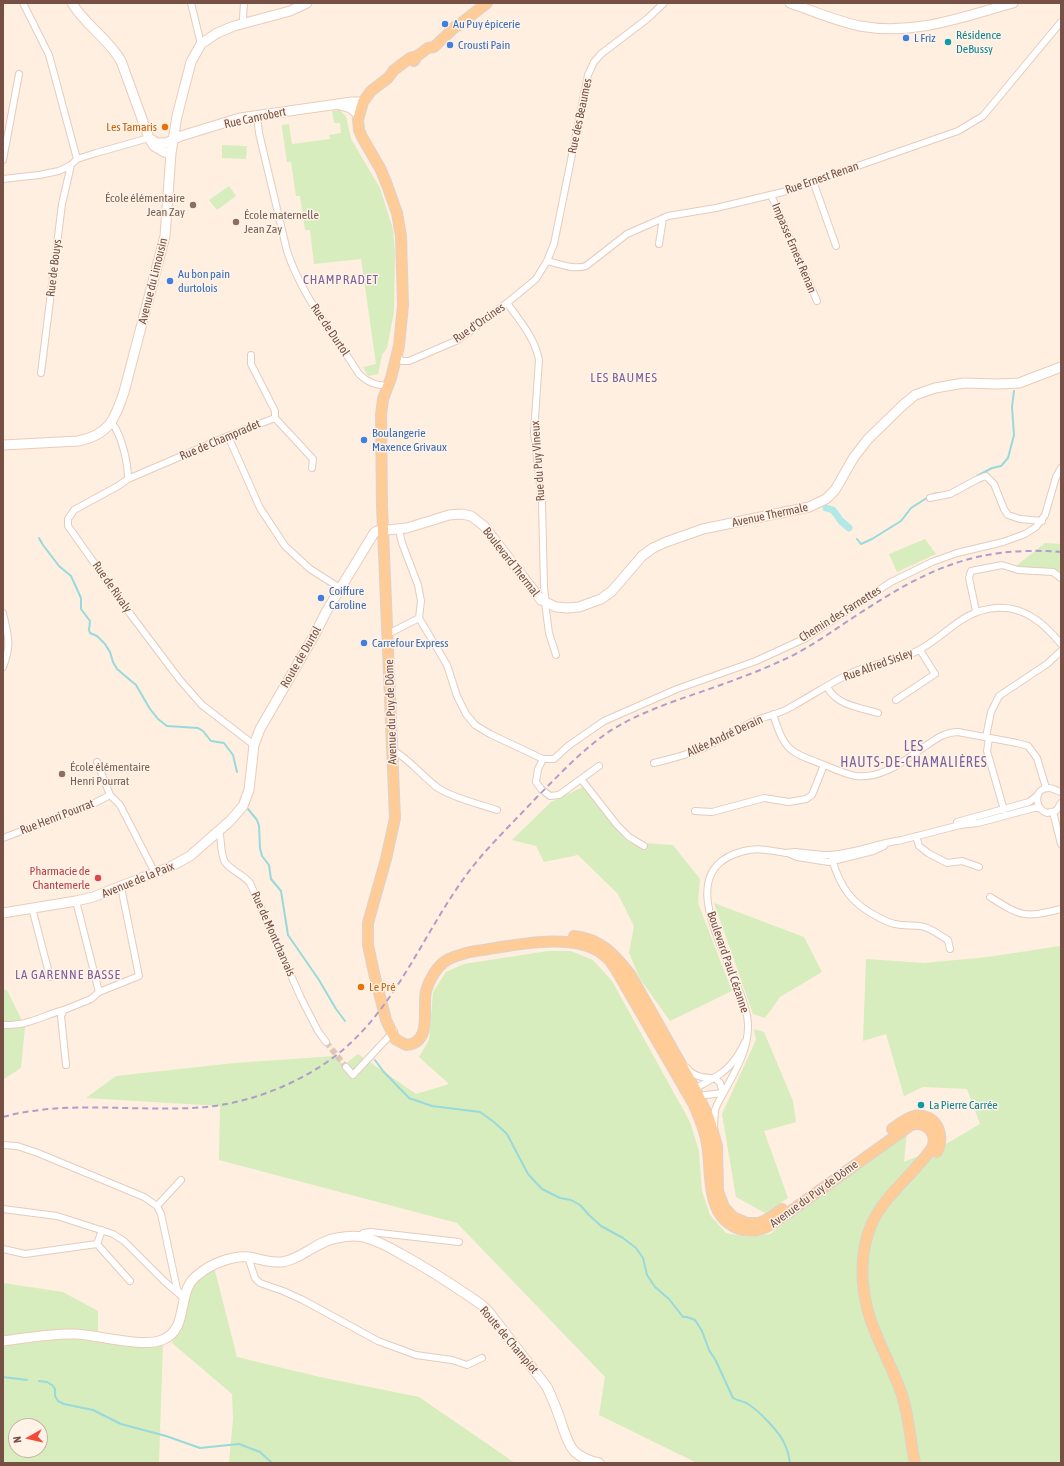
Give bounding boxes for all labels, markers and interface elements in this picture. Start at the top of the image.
place label: Au Puy épicerie [453,17,520,31]
marker: Au Puy épicerie [440,19,450,29]
place label: Résidence DeBussy [956,28,1001,56]
place label: L Friz [914,31,936,45]
marker: L Friz [901,33,911,43]
marker: Résidence DeBussy [943,37,953,47]
place label: Crousti Pain [458,38,510,52]
marker: Crousti Pain [445,40,455,50]
street label: Rue des Beaumes [565,77,595,155]
street label: Rue Canrobert [223,104,287,132]
place label: Les Tamaris [106,120,157,134]
marker: Les Tamaris [160,122,170,132]
street label: Rue Ernest Renan [783,159,861,197]
place label: École élémentaire Jean Zay [105,191,185,219]
marker: École élémentaire Jean Zay [188,200,198,210]
street label: Impasse Ernest Renan [769,201,819,295]
place label: École maternelle Jean Zay [244,208,319,236]
marker: École maternelle Jean Zay [231,217,241,227]
street label: Avenue du Limousin [135,236,171,326]
street label: Rue de Bouys [43,238,65,298]
place label: Au bon pain durtolois [178,267,230,295]
district label: CHAMPRADET [303,272,379,288]
marker: Au bon pain durtolois [165,276,175,286]
street label: Rue d'Orcines [450,300,508,346]
street label: Rue de Durtol [307,301,353,359]
district label: LES BAUMES [590,370,658,386]
street label: Rue de Champradet [177,417,263,463]
street label: Rue du Puy Vineux [528,420,548,502]
place label: Boulangerie Maxence Grivaux [372,426,447,454]
marker: Boulangerie Maxence Grivaux [359,435,369,445]
street label: Avenue Thermale [731,500,809,530]
street label: Boulevard Thermal [479,524,543,600]
street label: Rue de Rivaly [89,559,135,615]
street label: Chemin des Farnettes [796,583,884,645]
place label: Coiffure Caroline [329,584,366,612]
marker: Coiffure Caroline [316,593,326,603]
street label: Route de Durtol [278,624,324,690]
place label: Carrefour Express [372,636,449,650]
marker: Carrefour Express [359,638,369,648]
street label: Rue Alfred Sisley [841,646,915,684]
street label: Avenue du Puy de Dôme [382,659,400,765]
street label: Allée André Derain [685,712,765,760]
district label: LES HAUTS-DE-CHAMALIÈRES [840,739,988,772]
place label: École élémentaire Henri Pourrat [70,760,150,788]
marker: École élémentaire Henri Pourrat [57,769,67,779]
street label: Rue Henri Pourrat [18,796,96,838]
street label: Avenue de la Paix [100,859,176,901]
place label: Pharmacie de Chantemerle [30,864,90,892]
marker: Pharmacie de Chantemerle [93,873,103,883]
street label: Rue de Montcharvais [248,889,298,979]
street label: Boulevard Paul Cézanne [704,909,752,1015]
district label: LA GARENNE BASSE [15,967,121,983]
place label: Le Pré [369,980,396,994]
marker: Le Pré [356,982,366,992]
place label: La Pierre Carrée [929,1098,998,1112]
marker: La Pierre Carrée [916,1100,926,1110]
street label: Avenue du Puy de Dôme [767,1157,861,1231]
street label: Route de Champiot [477,1303,541,1377]
north arrow [8,1418,48,1458]
text: N [11,1435,24,1444]

